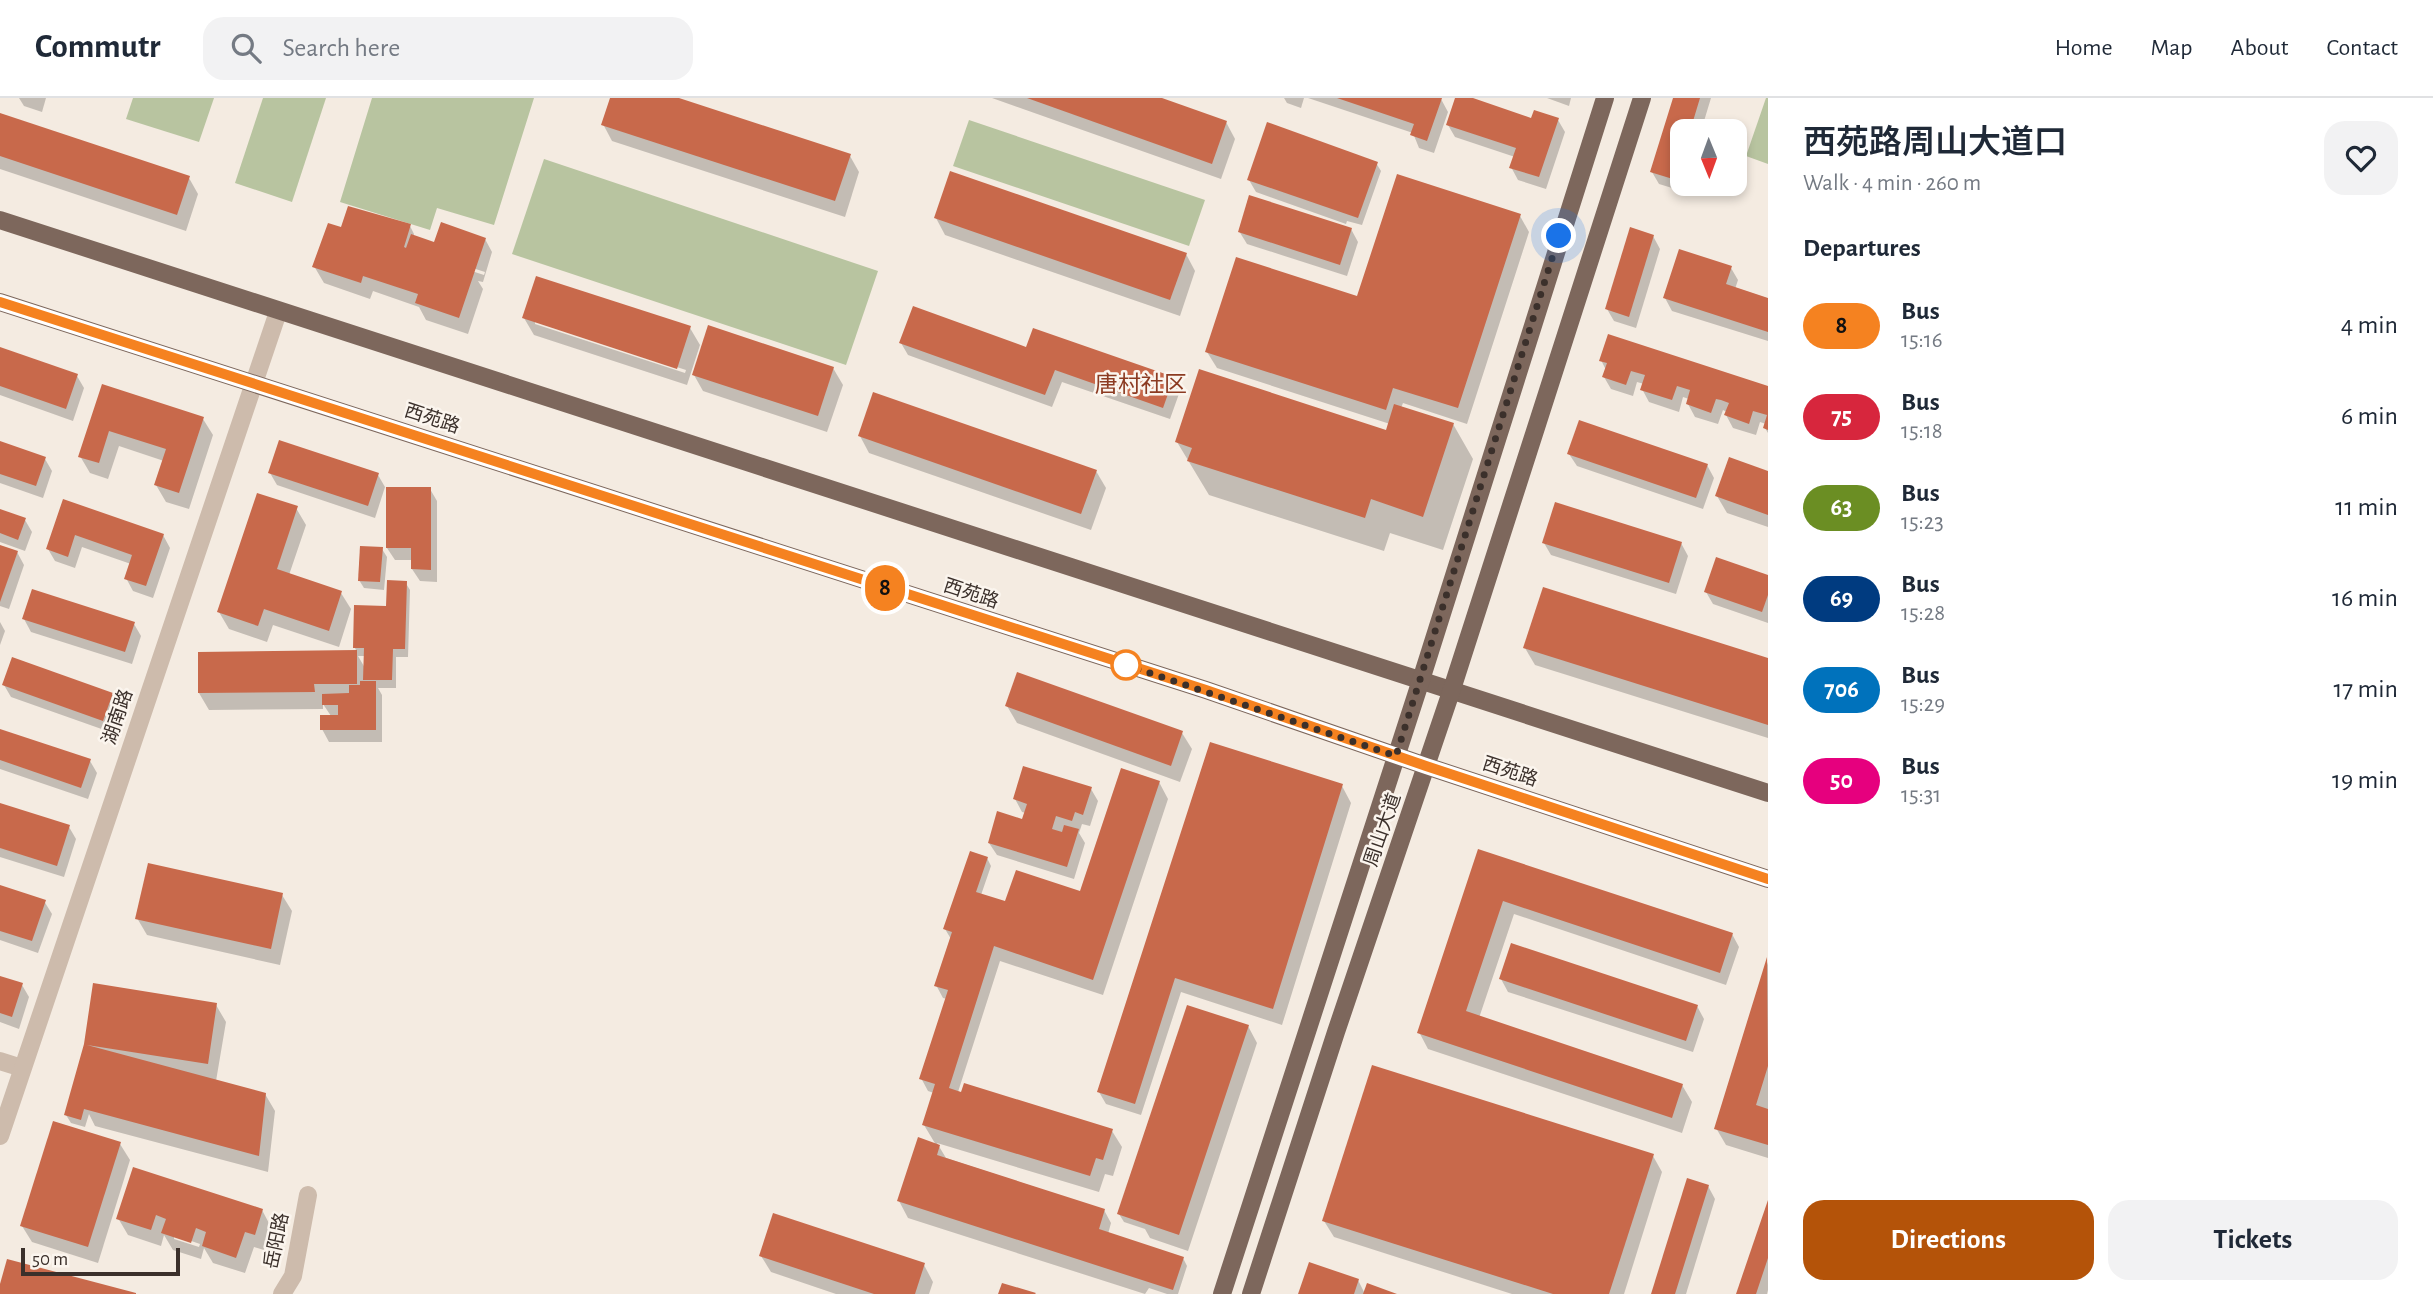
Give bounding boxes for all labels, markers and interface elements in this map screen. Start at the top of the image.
search box [203,17,693,80]
icon: search [227,29,265,67]
text: Commutr [35,31,161,64]
text: Search here [283,35,400,61]
text: Home [2055,36,2113,60]
text: Map [2151,36,2193,60]
text: About [2231,36,2288,60]
text: Contact [2326,36,2398,60]
north arrow [1670,119,1746,196]
map controls [1670,119,1747,196]
button: heart [2324,121,2398,195]
text: 西苑路周山大道口 [1803,127,2067,160]
text: Walk · 4 min · 260 m [1803,172,1981,195]
your location [1541,218,1576,253]
text: Departures [1803,235,1921,261]
text: Bus [1901,298,1940,324]
text: 4 min [2341,312,2398,338]
text: 8 [1836,314,1847,338]
text: 15:16 [1901,329,1943,352]
district label: 唐村社区 [1095,372,1187,397]
text: Bus [1901,389,1940,415]
street label: 西苑路 [402,400,462,437]
text: 6 min [2341,403,2398,429]
text: 75 [1831,405,1852,429]
text: 15:18 [1901,420,1943,443]
text: Bus [1901,480,1940,506]
text: 11 min [2335,494,2398,520]
text: 63 [1831,496,1852,520]
text: 15:23 [1901,511,1944,534]
line badge: 8 [862,565,908,611]
text: Bus [1901,571,1940,597]
street label: 西苑路 [941,575,1001,612]
text: 8 [879,576,891,600]
text: 16 min [2332,585,2398,611]
text: 69 [1830,587,1853,611]
text: 15:28 [1901,602,1945,625]
unlabelled marker [1111,650,1141,680]
text: Bus [1901,662,1940,688]
text: 17 min [2333,676,2398,702]
text: 706 [1824,678,1859,702]
street label: 湖南路 [99,687,136,747]
text: 15:29 [1901,693,1945,716]
street label: 西苑路 [1480,753,1540,790]
text: Bus [1901,753,1940,779]
text: 19 min [2332,767,2398,793]
text: 50 [1830,769,1853,793]
text: 15:31 [1901,784,1941,807]
street label: 周山大道 [1361,791,1404,869]
button: Directions [1803,1200,2094,1280]
button: Tickets [2108,1200,2398,1280]
street label: 岳阳路 [261,1211,292,1271]
scale bar [21,1245,180,1277]
text: 50 m [32,1250,68,1269]

